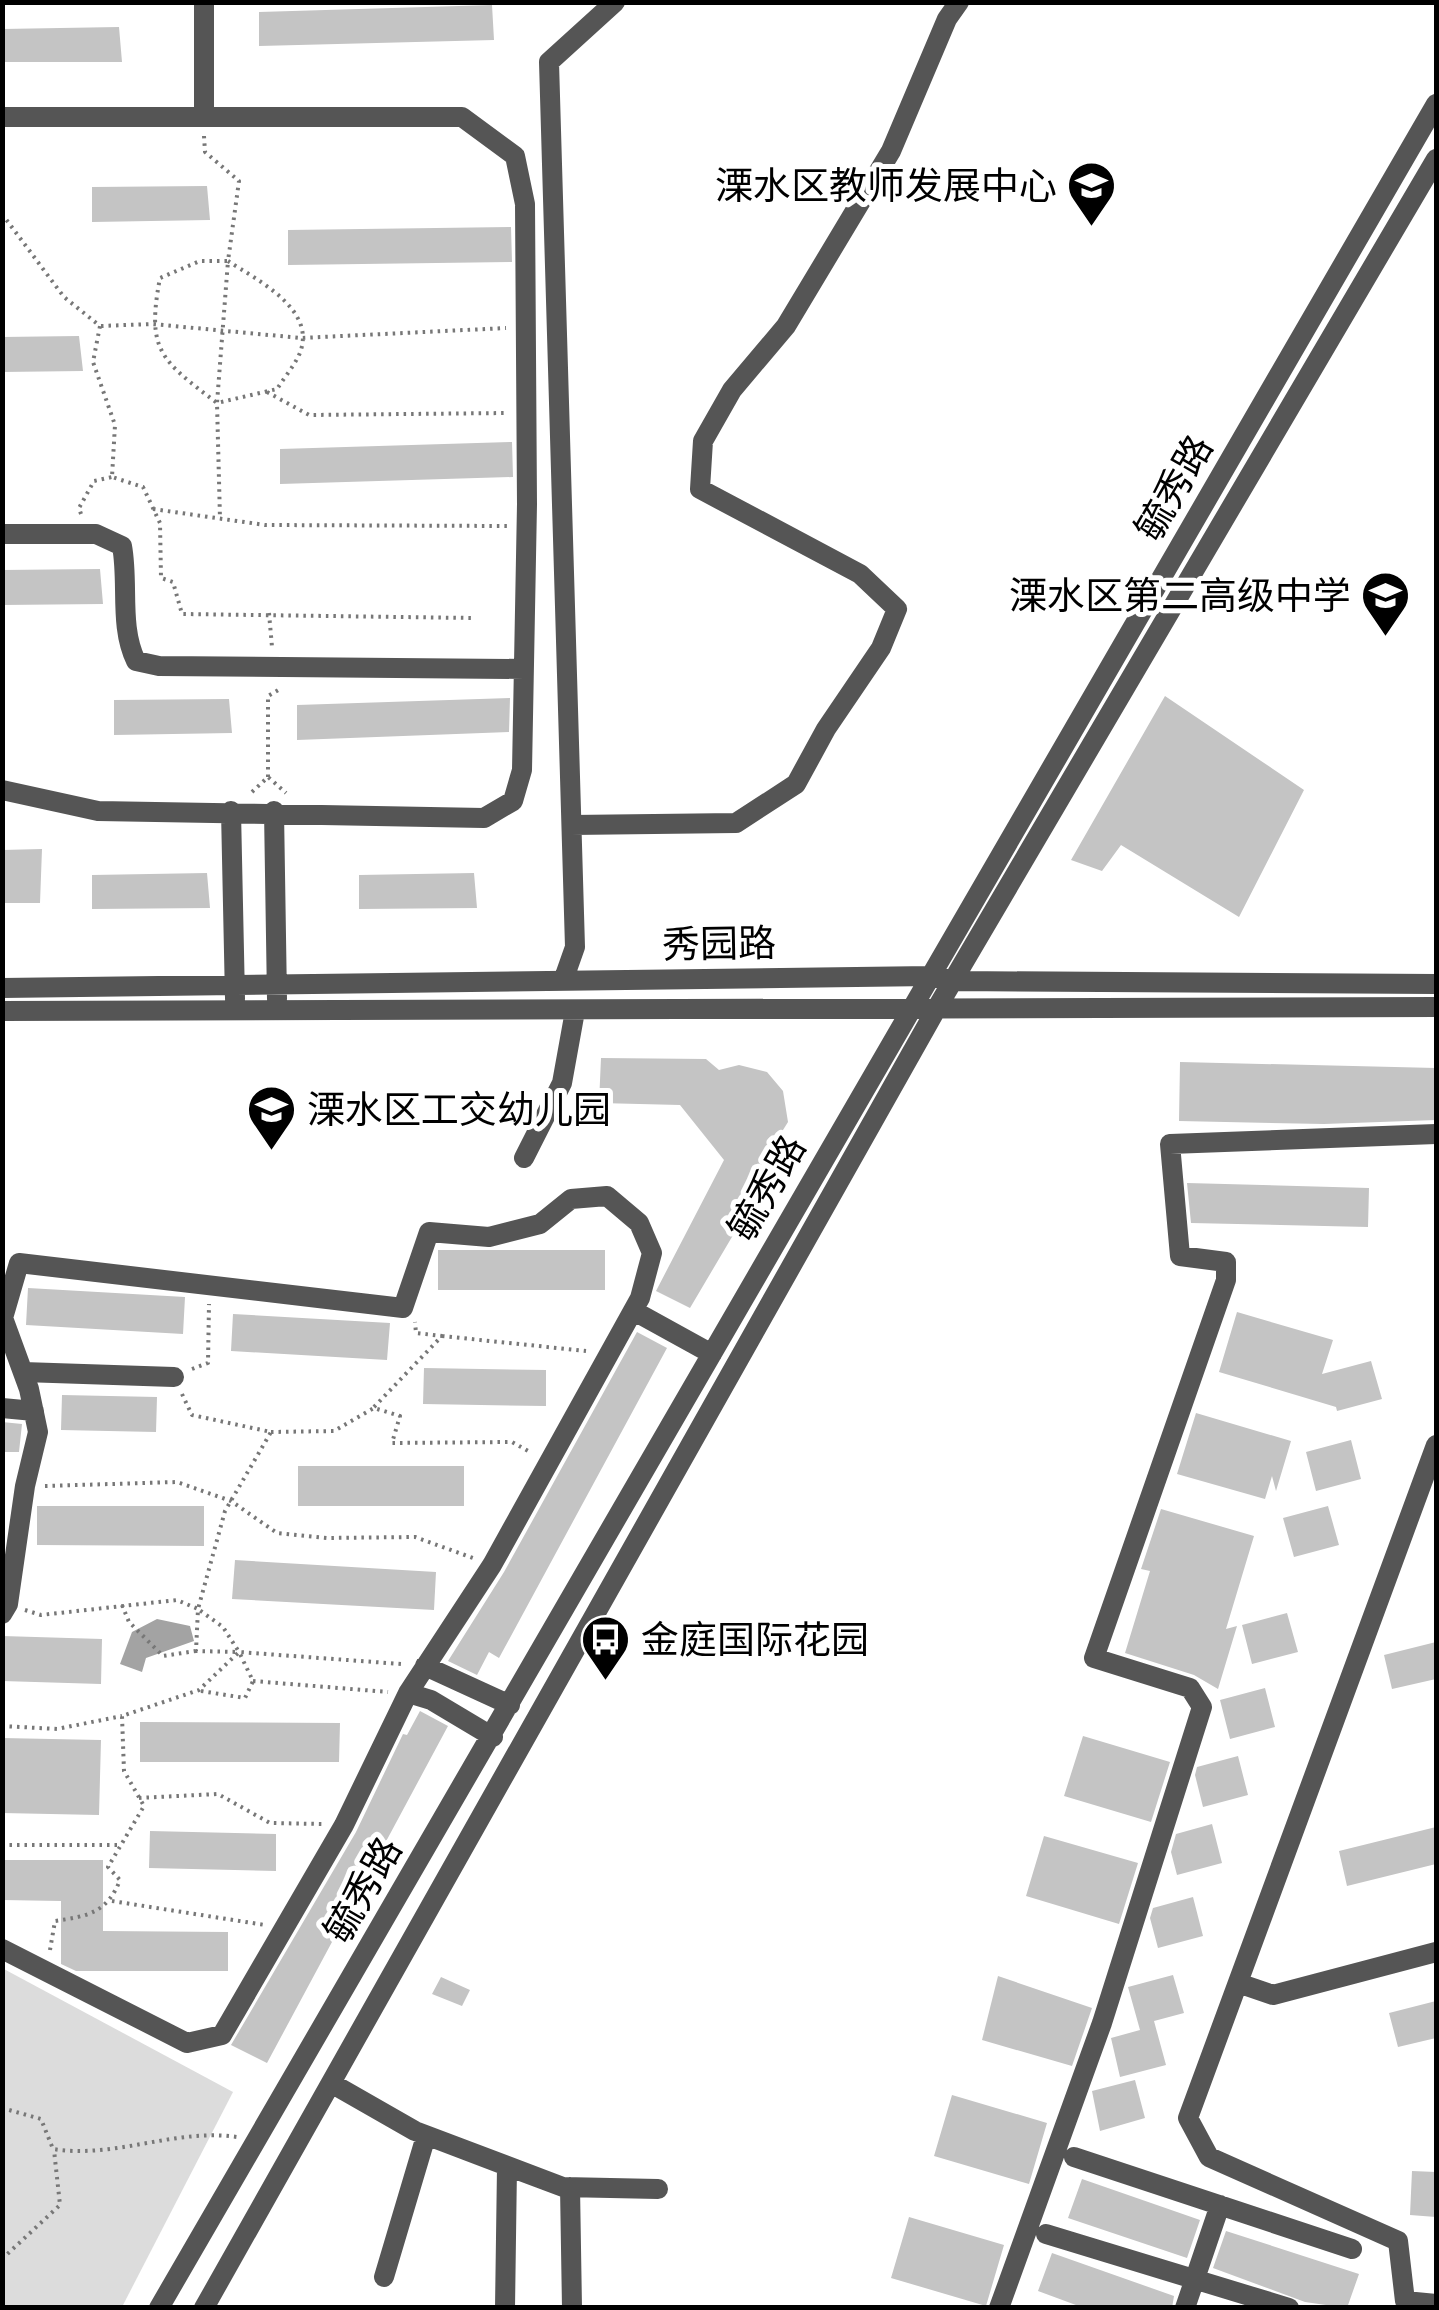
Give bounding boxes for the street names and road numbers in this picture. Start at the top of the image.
street label: 毓秀路 [1123,426,1221,548]
street label: 秀园路 [662,917,776,966]
street label: 毓秀路 [716,1126,814,1248]
street label: 毓秀路 [312,1828,410,1950]

